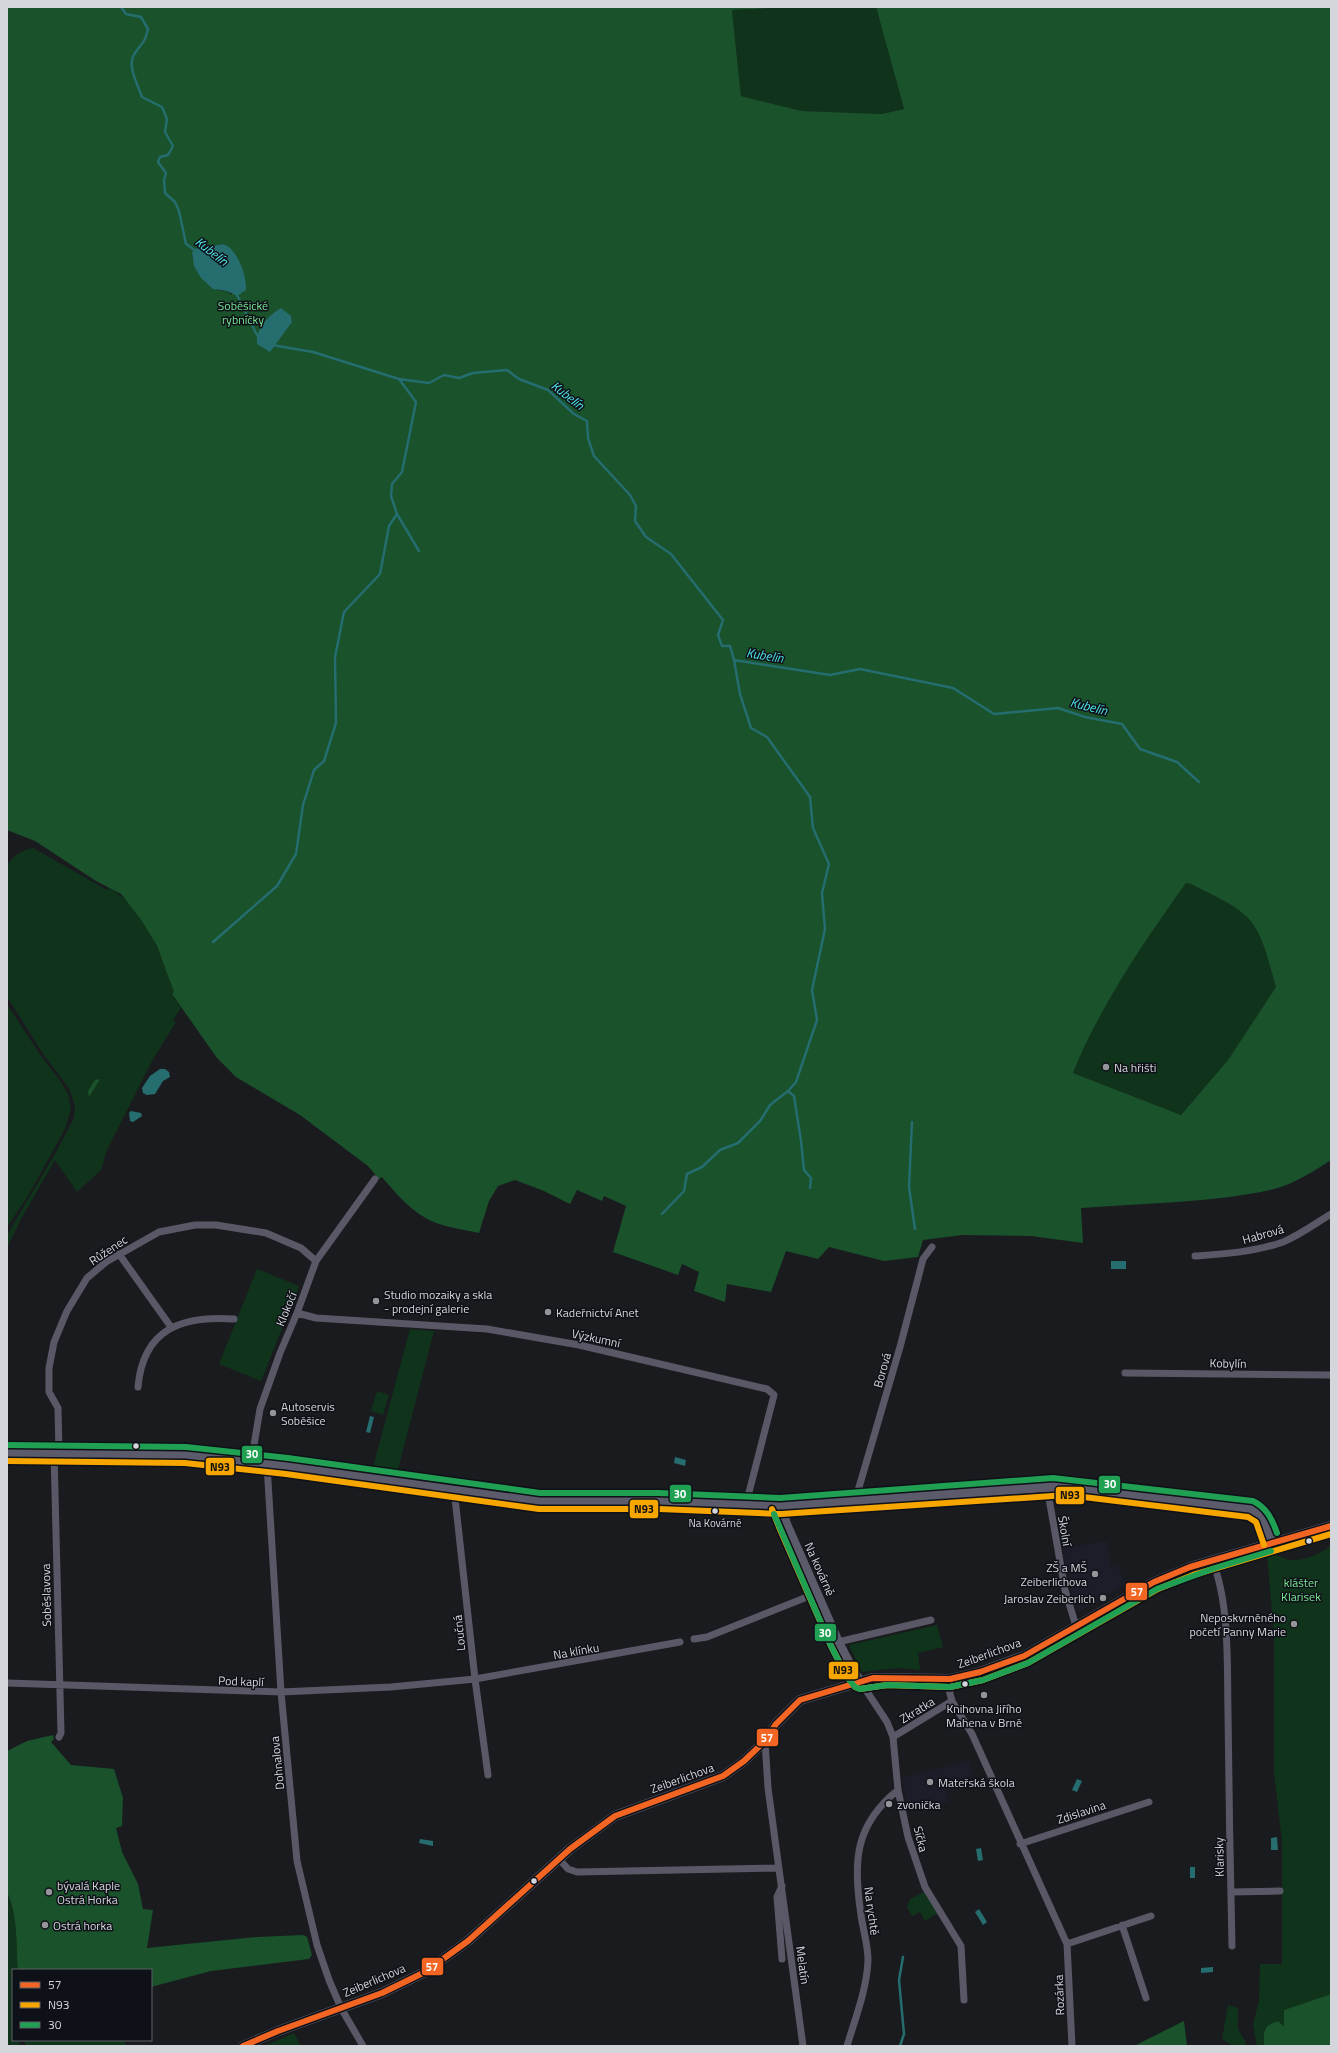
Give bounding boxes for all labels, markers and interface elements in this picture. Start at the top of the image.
water label: Kubelín [191,232,233,271]
park label: Soběšické rybníčky [218,296,268,329]
water label: Kubelín [547,376,589,415]
water label: Kubelín [745,642,786,668]
water label: Kubelín [1068,692,1110,720]
place label: Na hřišti [1114,1058,1156,1077]
marker: Na hřišti [1101,1062,1111,1072]
street label: Habrová [1240,1219,1286,1249]
street label: Růženec [85,1230,131,1270]
place label: Studio mozaiky a skla - prodejní galerie [384,1285,492,1318]
street label: Klokočí [270,1288,302,1329]
marker: Studio mozaiky a skla - prodejní galerie [371,1296,381,1306]
place label: Kadeřnictví Anet [556,1303,640,1322]
marker: Kadeřnictví Anet [543,1307,553,1317]
street label: Výzkumní [570,1324,623,1353]
street label: Borová [868,1350,896,1390]
street label: Kobylín [1209,1353,1247,1373]
place label: Autoservis Soběšice [281,1397,335,1430]
marker: Autoservis Soběšice [268,1408,278,1418]
unlabelled marker [131,1441,141,1451]
line badge: 30 [241,1445,263,1464]
text: 30 [246,1446,258,1462]
line badge: N93 [205,1457,235,1476]
text: N93 [210,1459,230,1475]
line badge: 30 [1098,1475,1121,1494]
text: 30 [1104,1476,1116,1492]
line badge: 30 [669,1484,692,1503]
text: 30 [674,1486,686,1502]
line badge: N93 [1055,1486,1085,1505]
text: N93 [1060,1487,1080,1503]
line badge: N93 [629,1499,659,1519]
text: N93 [634,1501,654,1517]
marker: Na Kovárně [710,1506,720,1516]
street label: Školní [1053,1514,1077,1549]
place label: Na Kovárně [688,1515,742,1531]
unlabelled marker [1304,1536,1314,1546]
street label: Na kovárně [800,1539,840,1599]
place label: ZŠ a MŠ Zeiberlichova [1020,1558,1087,1591]
street label: Soběslavova [36,1563,56,1627]
marker: ZŠ a MŠ Zeiberlichova [1090,1569,1100,1579]
park label: klášter Klarisek [1281,1573,1321,1606]
line badge: 57 [1125,1582,1148,1601]
text: 57 [1131,1584,1143,1600]
place label: Jaroslav Zeiberlich [1004,1589,1095,1608]
marker: Jaroslav Zeiberlich [1098,1593,1108,1603]
place label: Neposkvrněného početí Panny Marie [1189,1608,1286,1641]
street label: Loučná [448,1614,470,1652]
marker: Neposkvrněného početí Panny Marie [1289,1619,1299,1629]
line badge: 30 [814,1623,837,1642]
text: 30 [819,1625,831,1641]
street label: Zeiberlichova [954,1633,1024,1673]
street label: Na klínku [551,1638,601,1664]
line badge: N93 [828,1661,859,1680]
text: N93 [833,1662,853,1678]
street label: Pod kaplí [218,1671,266,1691]
unlabelled marker [960,1679,970,1689]
marker: Knihovna Jiřího Mahena v Brně [979,1690,989,1700]
street label: Zkratka [896,1692,938,1728]
place label: Knihovna Jiřího Mahena v Brně [946,1699,1022,1732]
line badge: 57 [756,1728,779,1747]
text: 57 [761,1730,773,1746]
street label: Dohnalova [265,1735,289,1791]
street label: Zeiberlichova [647,1758,717,1798]
place label: Mateřská škola [938,1773,1015,1792]
marker: Mateřská škola [925,1777,935,1787]
place label: zvonička [897,1795,941,1814]
street label: Zdislavina [1054,1795,1108,1829]
marker: zvonička [884,1799,894,1809]
street label: Síčka [909,1824,933,1854]
street label: Klarisky [1209,1837,1229,1877]
place label: bývalá Kaple Ostrá Horka [57,1876,120,1909]
unlabelled marker [529,1876,539,1886]
street label: Na rychtě [859,1886,885,1936]
marker: bývalá Kaple Ostrá Horka [44,1887,54,1897]
place label: Ostrá horka [53,1916,112,1935]
marker: Ostrá horka [40,1920,50,1930]
street label: Melatín [791,1945,815,1985]
line badge: 57 [421,1957,444,1976]
street label: Zeiberlichova [340,1958,408,2002]
text: 57 [426,1959,438,1975]
legend [12,1969,152,2041]
street label: Rozárka [1049,1974,1069,2016]
text: 57 [48,1975,61,1994]
text: N93 [48,1995,70,2014]
text: 30 [48,2015,62,2034]

